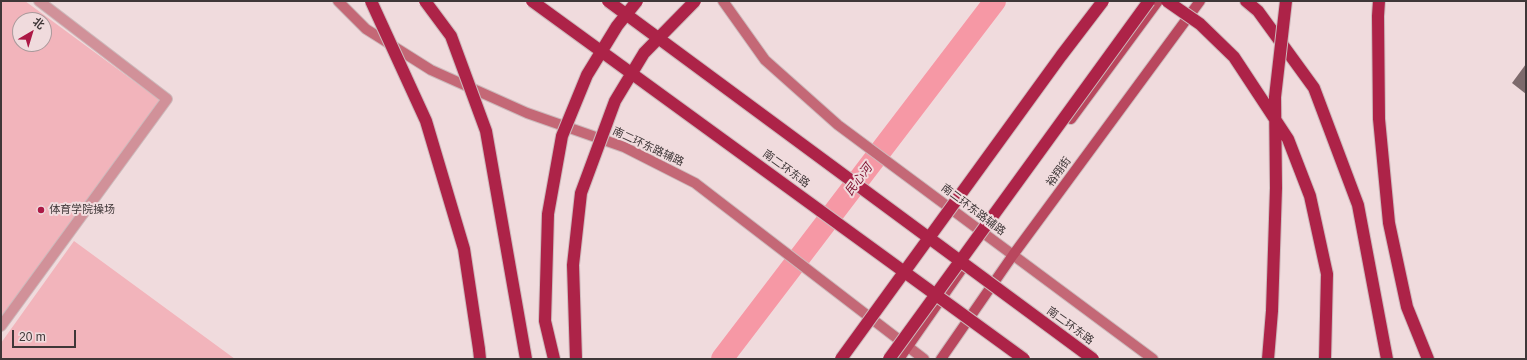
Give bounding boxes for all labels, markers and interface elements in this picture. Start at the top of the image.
north arrow [12,12,52,52]
text: 北 [31,15,47,31]
street label: 南二环东路辅路 [610,125,686,169]
street label: 南二环东路 [760,147,812,191]
street label: 裕翔街 [1044,155,1074,189]
water label: 民心河 [842,161,876,199]
street label: 南二环东路辅路 [938,182,1008,238]
place label: 体育学院操场 [49,203,115,217]
marker: 体育学院操场 [36,205,46,215]
street label: 南二环东路 [1044,304,1096,348]
scale bar [14,322,78,348]
text: 20 m [19,330,46,344]

